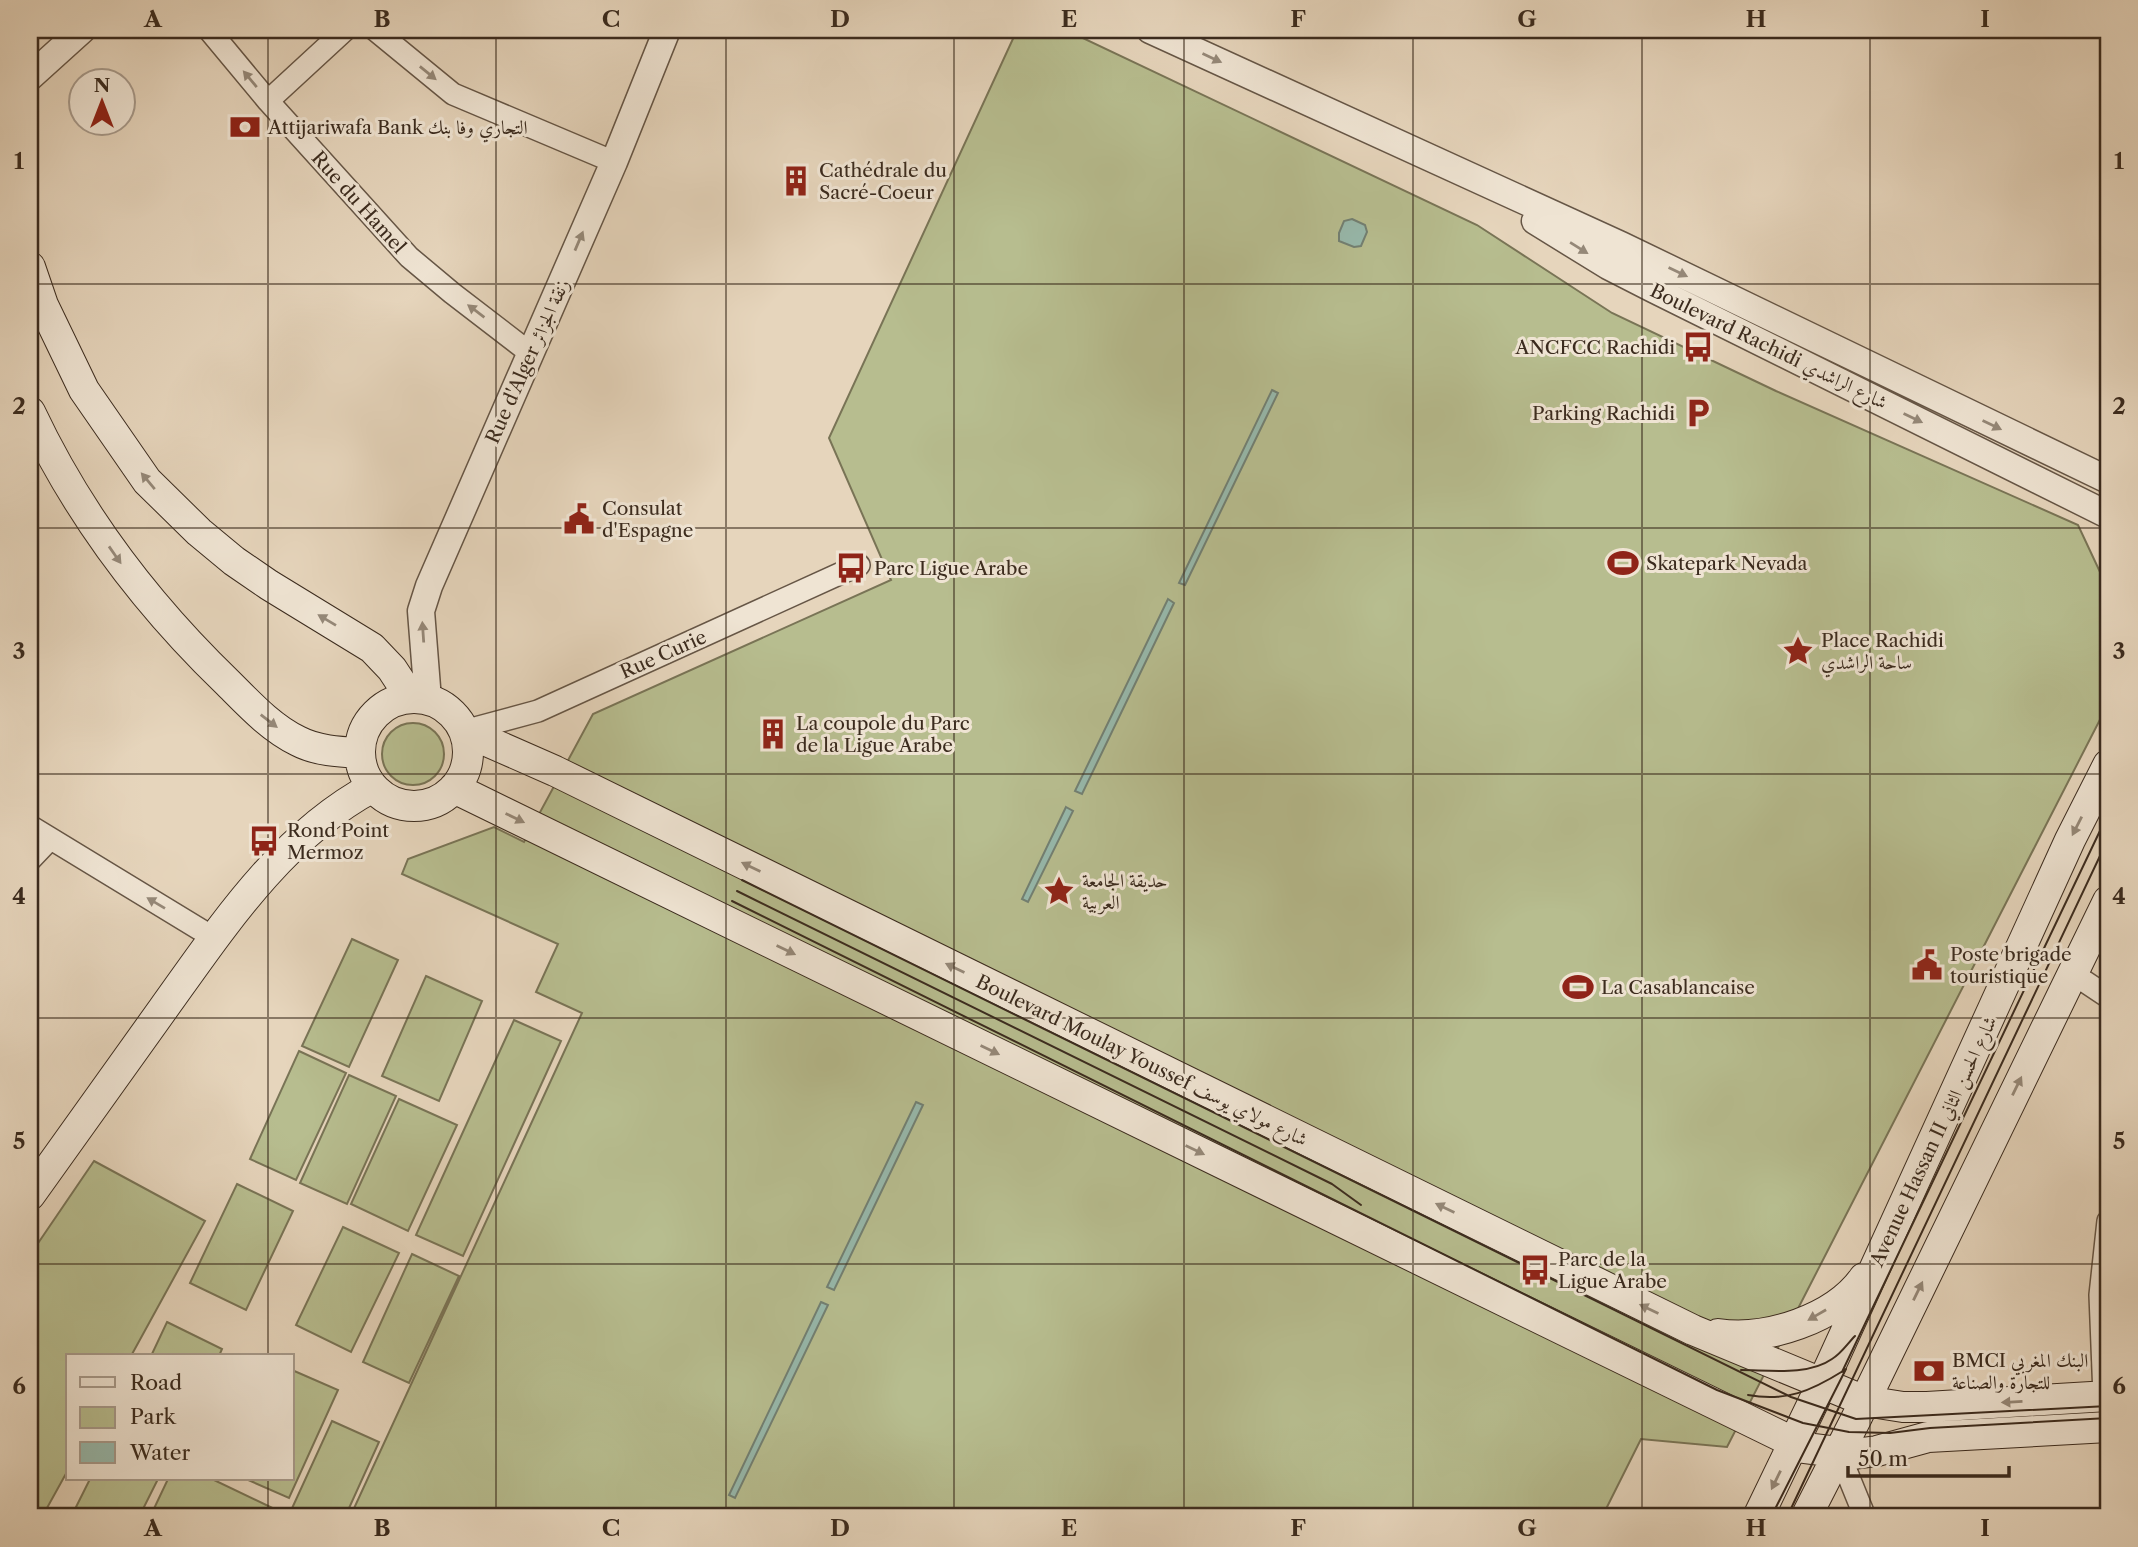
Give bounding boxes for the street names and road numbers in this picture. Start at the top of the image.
street label: Rue du Hamel [307,146,411,259]
street label: Rue d'Alger زنقة الجزائر [481,275,575,447]
street label: Boulevard Rachidi شارع الراشدي [1645,279,1891,418]
street label: Rue Curie [616,625,710,684]
street label: Boulevard Moulay Youssef شارع مولاي يوسف [971,970,1311,1155]
street label: Avenue Hassan II شارع الحسن الثاني [1865,1012,2005,1273]

